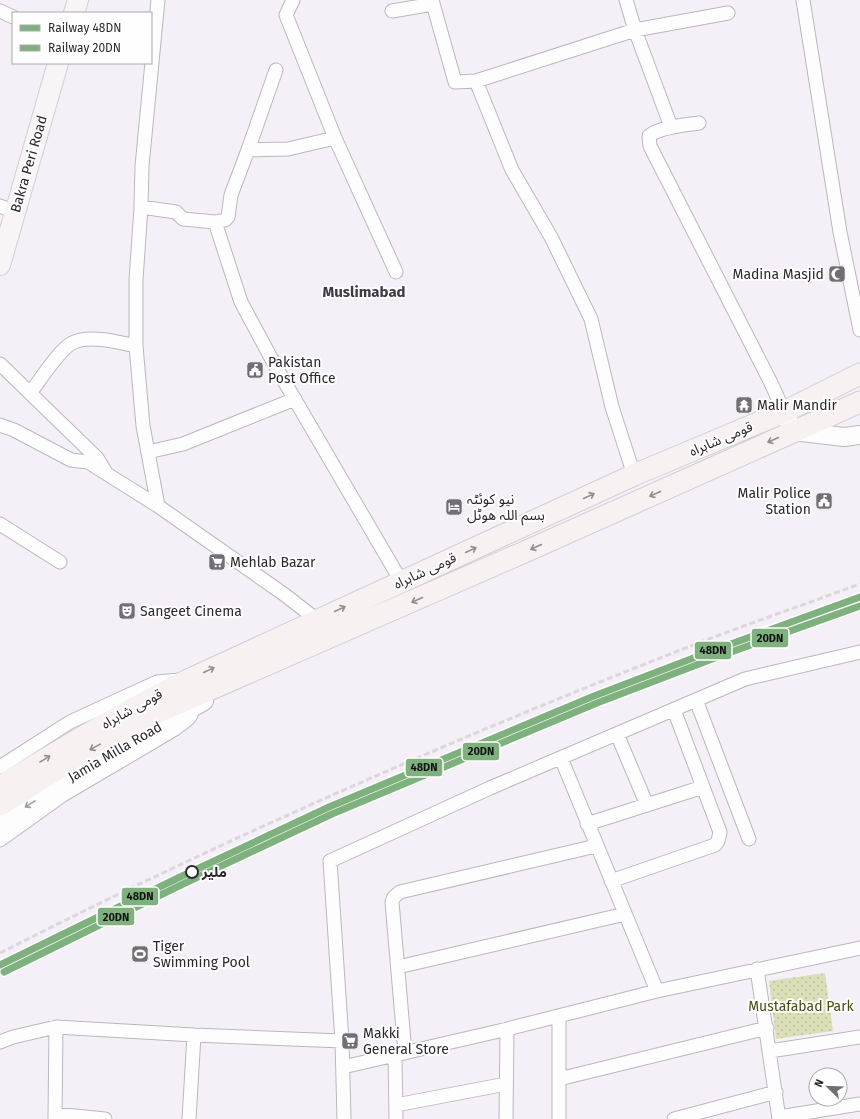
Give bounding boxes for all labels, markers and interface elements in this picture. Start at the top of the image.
legend [12,12,152,64]
text: Railway 48DN [48,21,121,35]
text: Railway 20DN [48,41,121,55]
street label: Bakra Peri Road [7,113,51,215]
mosque icon: Madina Masjid [827,264,847,284]
place label: Madina Masjid [732,266,824,283]
district label: Muslimabad [322,283,406,301]
place label: Pakistan Post Office [268,354,336,387]
public building icon: Pakistan Post Office [245,360,265,380]
temple icon: Malir Mandir [734,395,754,415]
place label: Malir Mandir [757,397,838,414]
street label: قومی شاہراہ [687,418,755,460]
one-way arrow [768,437,780,444]
place label: Malir Police Station [737,485,811,518]
one-way arrow [649,490,661,498]
place label: نیو کوئٹہ بسم اللہ ھوٹل [467,491,545,526]
one-way arrow [583,491,595,499]
public building icon: Malir Police Station [814,491,834,511]
hotel icon: نیو کوئٹہ بسم اللہ ھوٹل [444,497,464,517]
one-way arrow [531,544,543,551]
one-way arrow [464,546,476,553]
street label: قومی شاہراہ [391,549,459,593]
supermarket icon: Mehlab Bazar [207,552,227,572]
place label: Mehlab Bazar [230,554,316,571]
one-way arrow [412,596,424,604]
theatre icon: Sangeet Cinema [117,601,137,621]
place label: Sangeet Cinema [140,603,242,620]
one-way arrow [333,605,345,613]
line badge: 20DN [751,628,789,648]
text: 20DN [757,632,783,645]
line badge: 48DN [694,641,732,660]
text: 48DN [699,644,727,657]
one-way arrow [203,666,215,673]
street label: قومی شاہراہ [98,685,166,733]
street label: Jamia Milla Road [65,718,165,786]
line badge: 20DN [462,742,500,761]
one-way arrow [90,743,102,751]
text: 20DN [468,745,494,758]
one-way arrow [39,755,51,763]
line badge: 48DN [405,758,443,777]
text: 48DN [410,761,438,774]
one-way arrow [24,800,36,808]
place label: ملیر [201,864,227,881]
marker: ملیر [185,865,199,879]
line badge: 48DN [121,887,159,906]
text: 48DN [126,890,154,903]
line badge: 20DN [97,907,135,926]
text: 20DN [103,911,129,924]
place label: Tiger Swimming Pool [153,938,250,971]
sports icon: Tiger Swimming Pool [130,944,150,964]
park label: Mustafabad Park [748,998,855,1015]
place label: Makki General Store [363,1025,449,1058]
supermarket icon: Makki General Store [340,1031,360,1051]
north arrow [808,1067,848,1107]
text: N [812,1077,827,1089]

